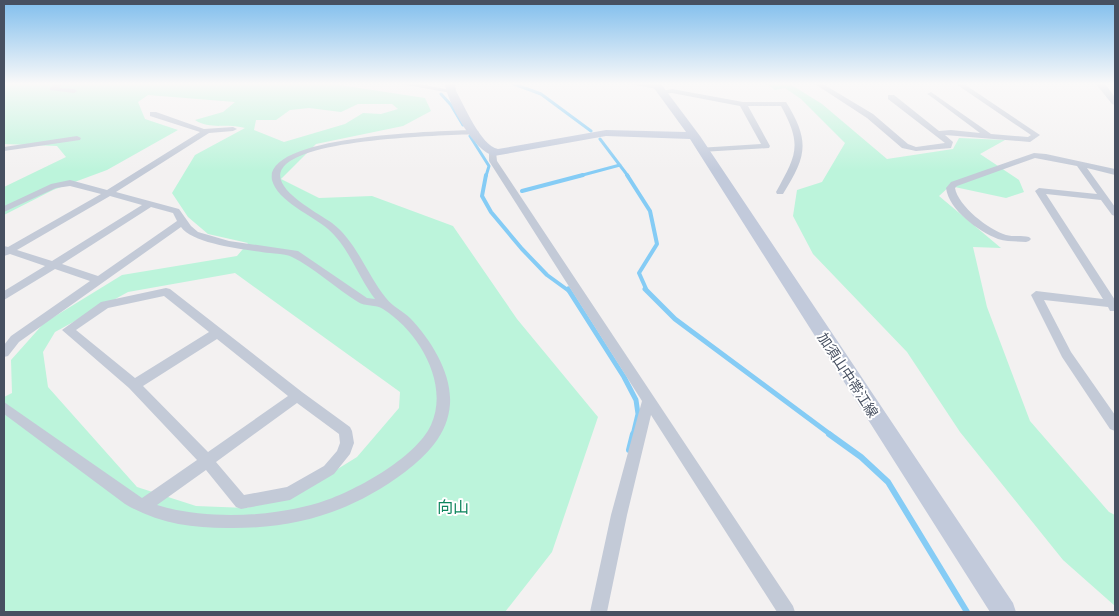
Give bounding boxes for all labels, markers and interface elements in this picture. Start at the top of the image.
street label: 加須山中帯江線 [814,329,882,421]
park label: 向山 [437,498,469,517]

